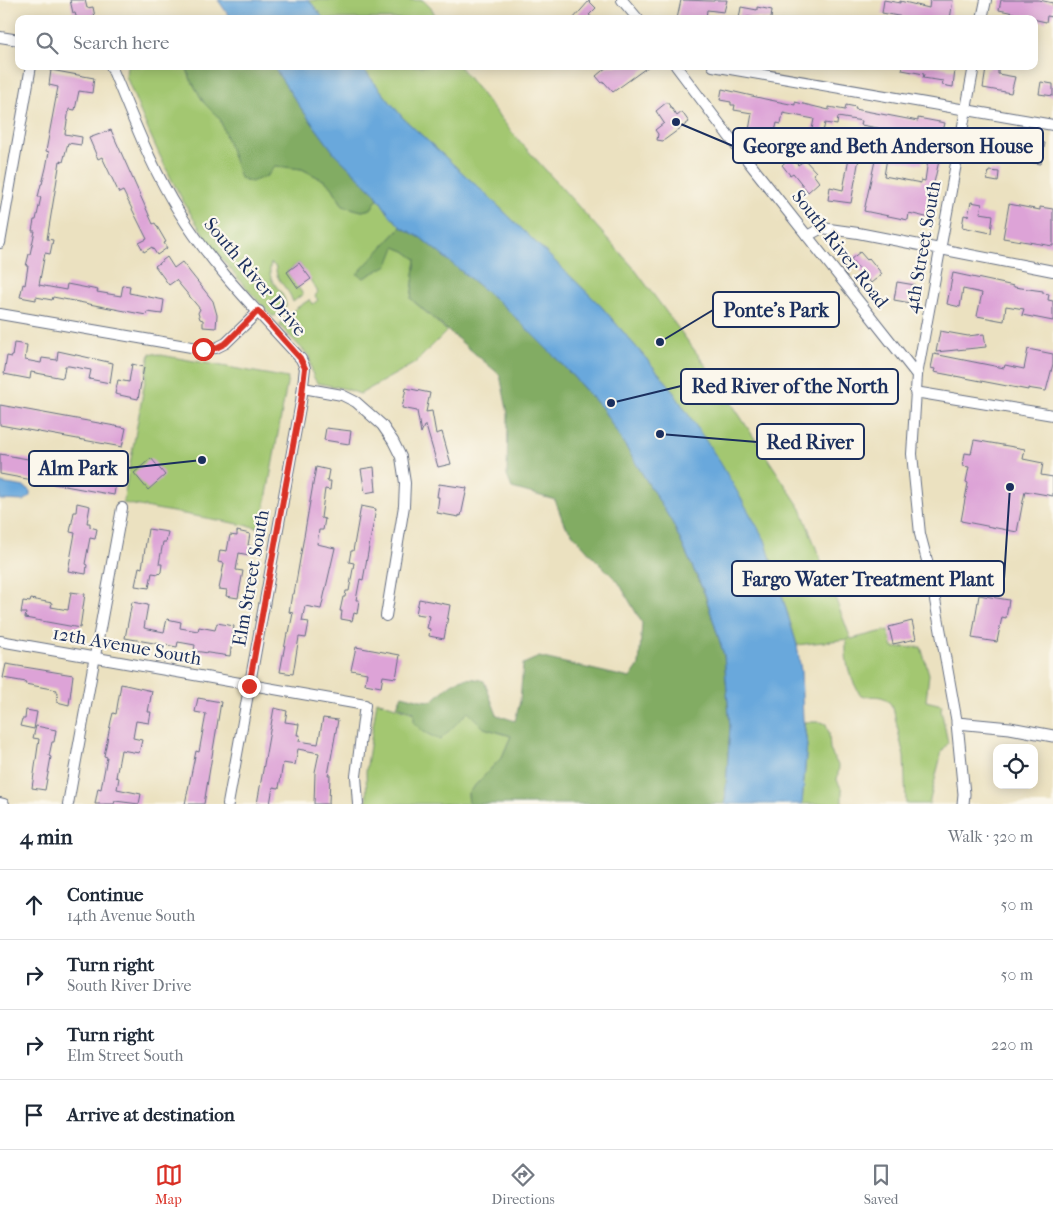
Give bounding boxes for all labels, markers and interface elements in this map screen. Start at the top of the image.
search box [15,15,1038,70]
icon: search [33,29,61,57]
text: Search here [73,32,169,54]
callout: George and Beth Anderson House [733,128,1043,163]
text: George and Beth Anderson House [743,135,1033,158]
street label: 4th Street South [901,179,946,315]
street label: South River Road [787,186,893,313]
street label: South River Drive [199,213,311,341]
callout: Ponte's Park [713,292,839,327]
text: Ponte's Park [723,299,830,322]
route start [192,338,215,361]
callout: Red River of the North [681,369,898,404]
text: Red River of the North [692,375,889,398]
callout: Red River [757,424,864,459]
text: Red River [766,431,854,454]
callout: Alm Park [29,451,128,486]
text: Alm Park [36,457,118,480]
street label: Elm Street South [228,508,274,648]
callout: Fargo Water Treatment Plant [732,561,1004,596]
text: Fargo Water Treatment Plant [741,568,995,591]
street label: 12th Avenue South [51,622,204,670]
route end [238,675,261,698]
map controls [993,744,1038,789]
button: locate [993,744,1038,789]
text: 4 min [20,825,73,849]
text: Walk · 320 m [948,827,1033,846]
text: Continue [67,884,143,906]
icon: ahead [20,891,48,919]
text: 50 m [1001,895,1033,914]
text: 14th Avenue South [67,906,195,925]
text: Turn right [67,954,154,976]
icon: right [20,961,48,989]
text: 50 m [1001,965,1033,984]
text: South River Drive [67,976,191,995]
text: Turn right [67,1024,154,1046]
icon: right [20,1031,48,1059]
text: 220 m [991,1035,1033,1054]
text: Elm Street South [67,1046,184,1065]
icon: arrive [20,1101,48,1129]
text: Arrive at destination [67,1104,235,1126]
tab: Map [155,1161,183,1208]
tab: Directions [492,1161,555,1208]
tab: Saved [864,1161,898,1208]

